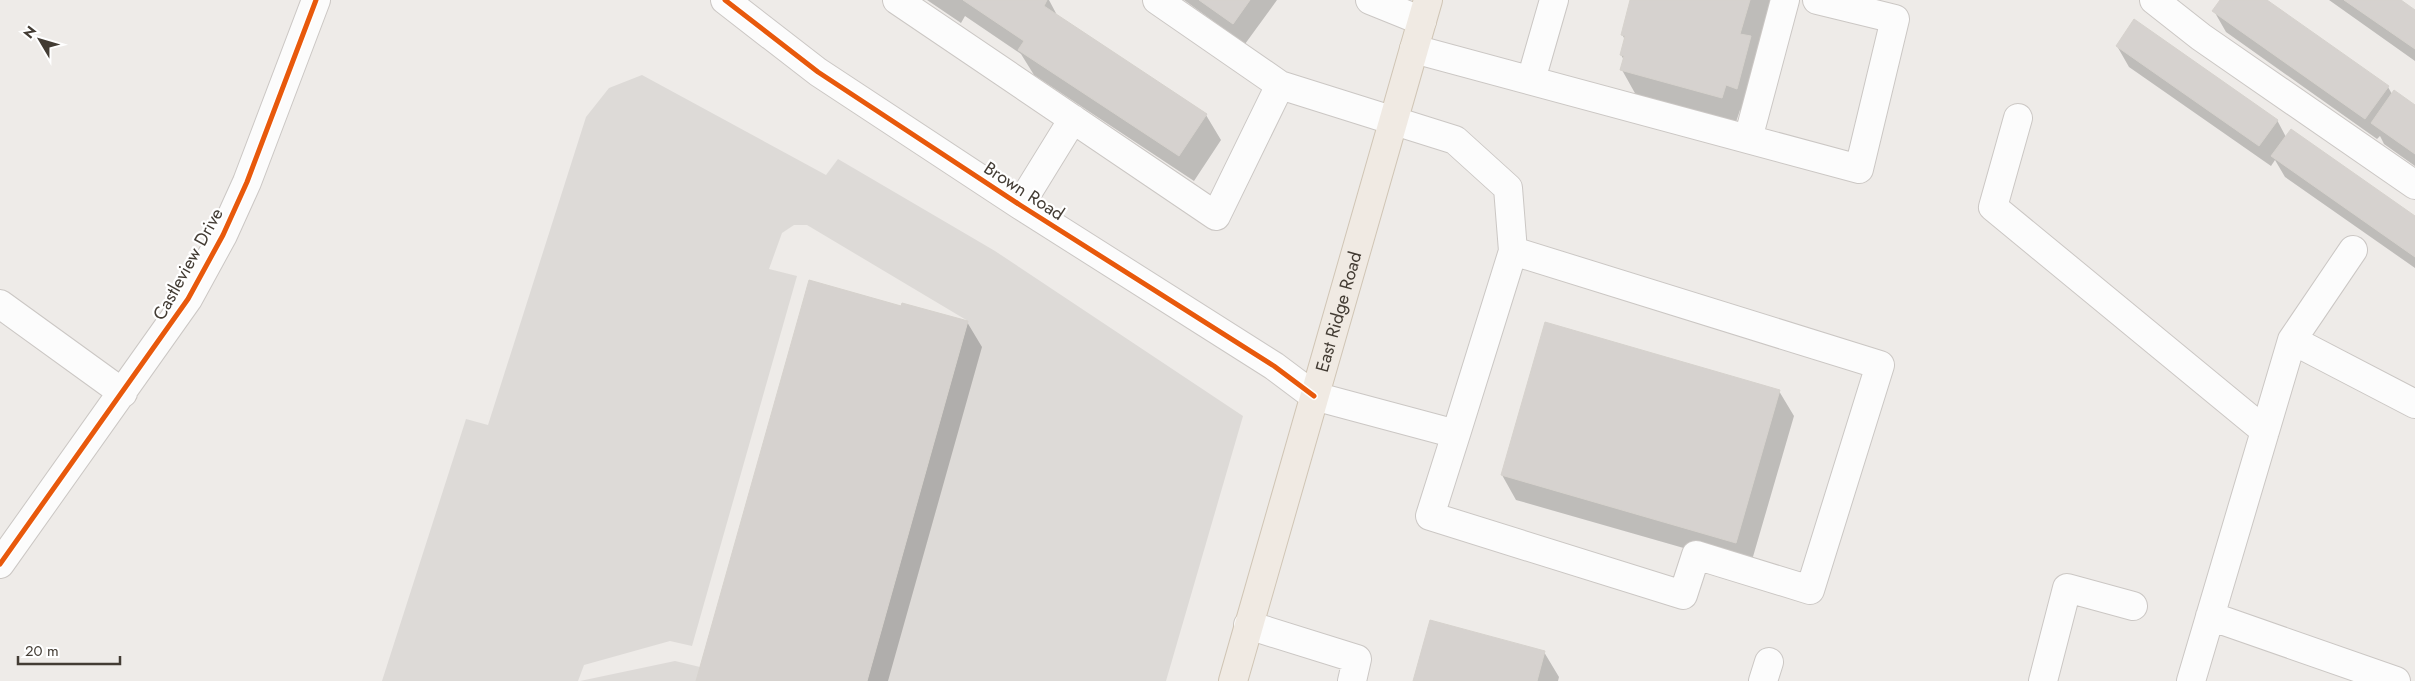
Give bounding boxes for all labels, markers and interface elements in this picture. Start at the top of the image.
north arrow [15,15,65,65]
text: N [18,21,41,43]
street label: Brown Road [979,155,1069,227]
street label: Castleview Drive [146,203,230,325]
street label: East Ridge Road [1309,248,1368,375]
scale bar [18,634,120,666]
text: 20 m [25,640,59,662]

